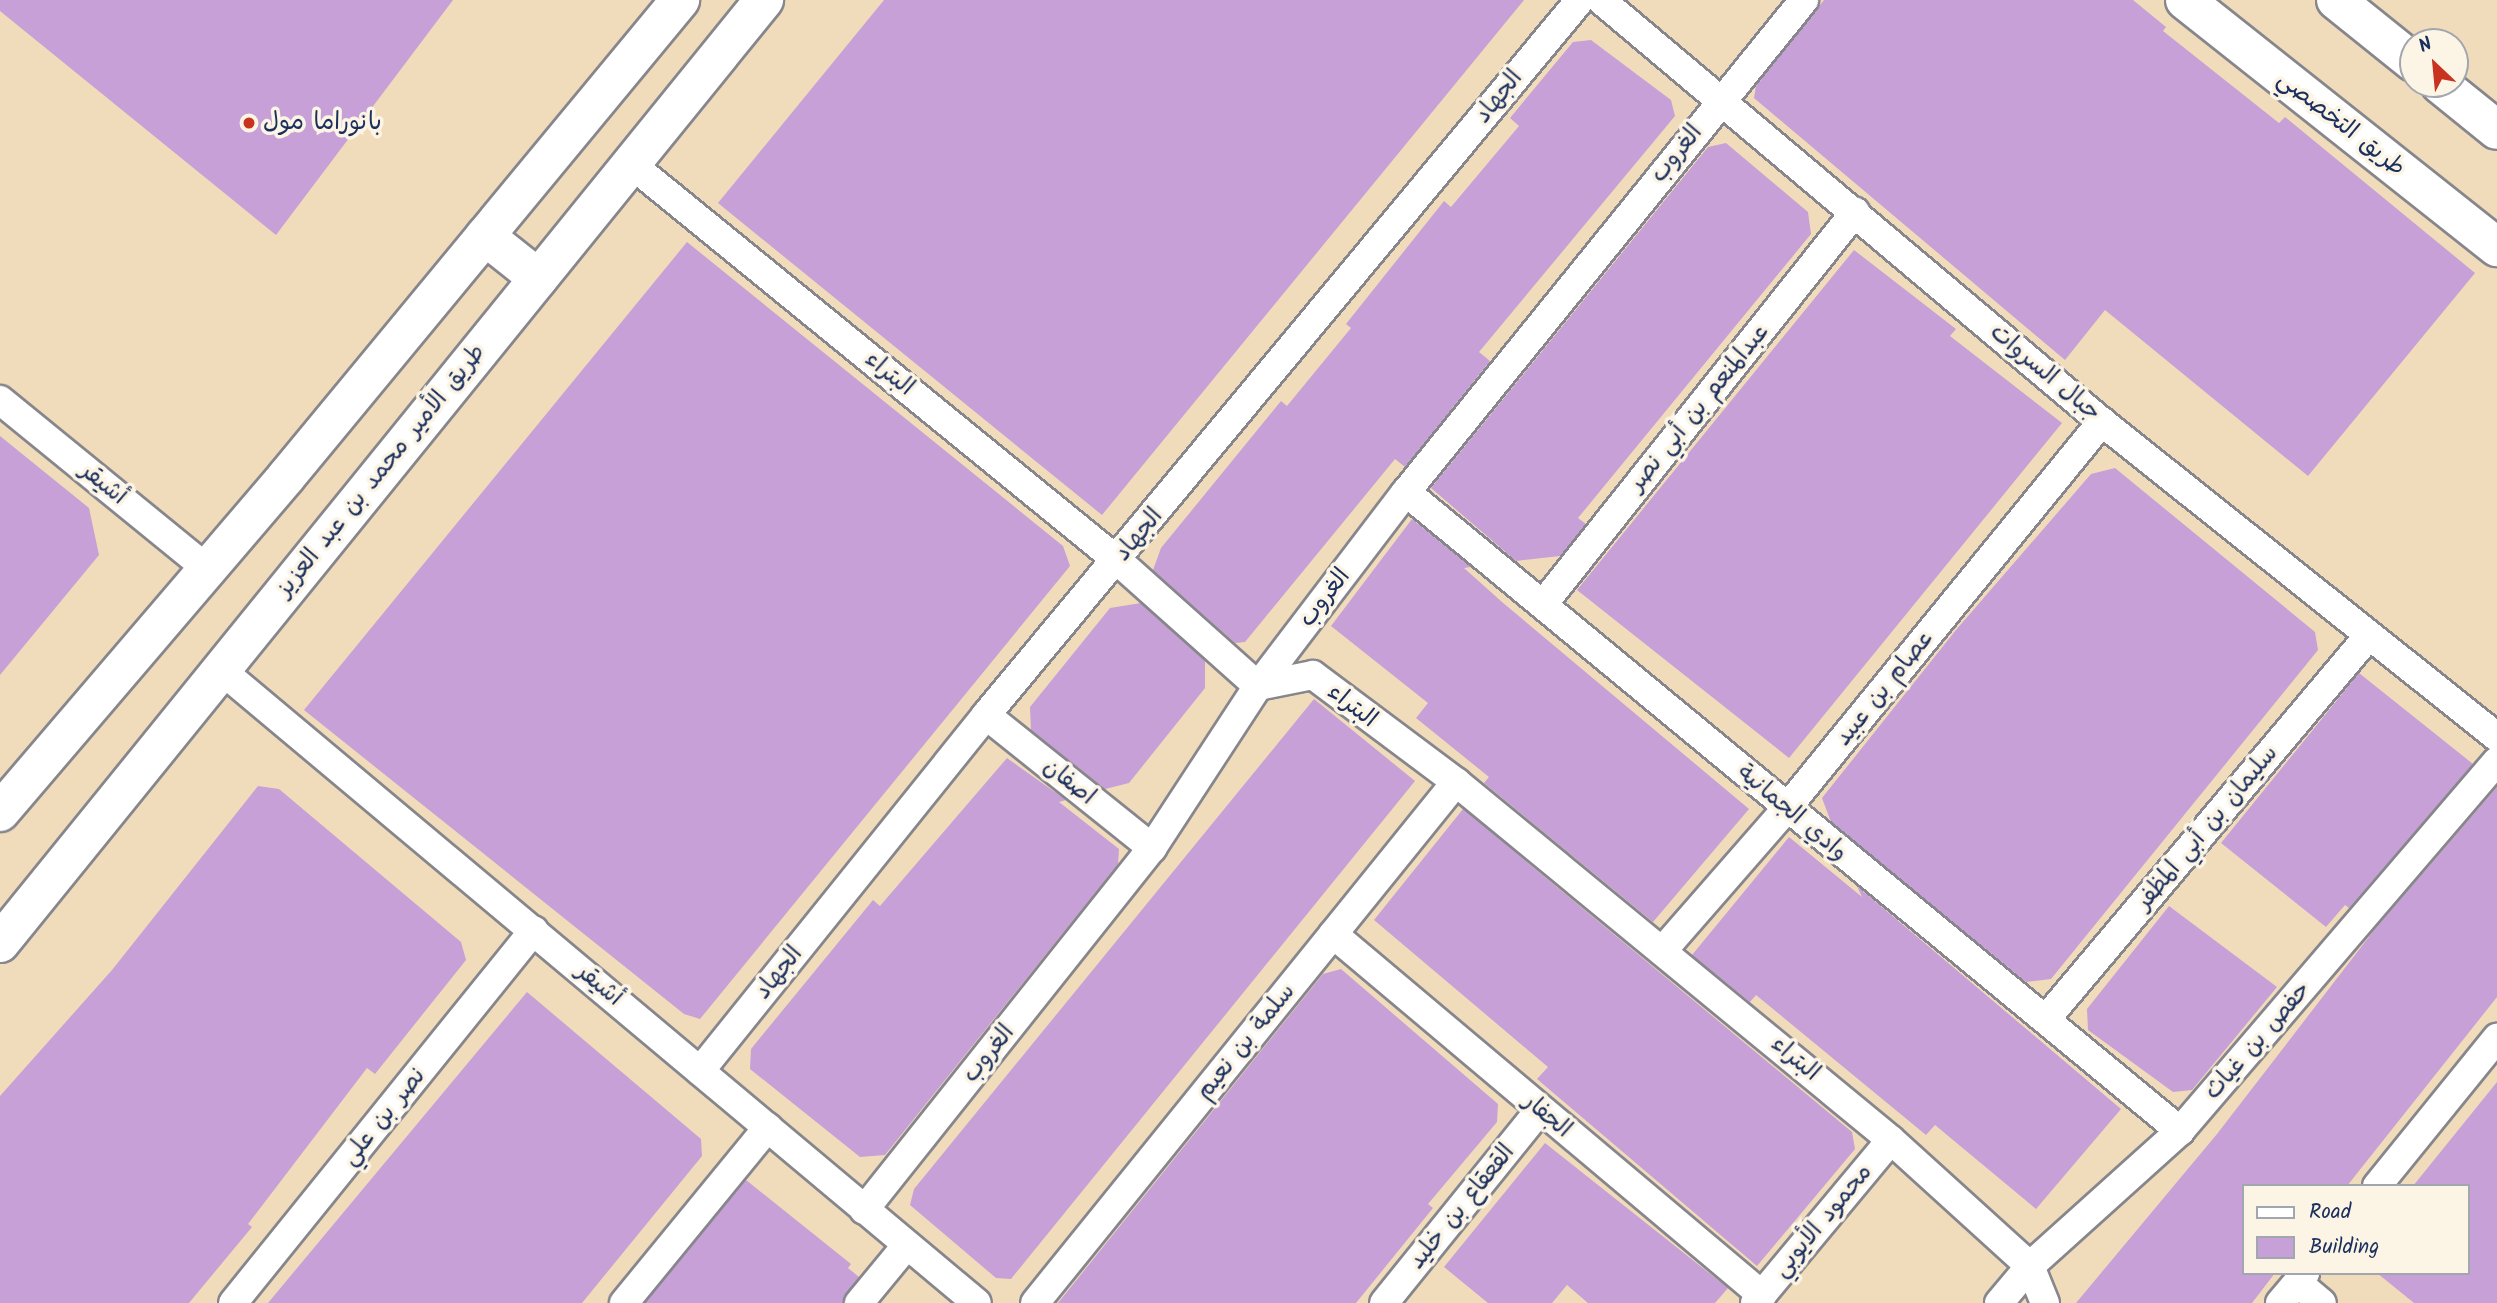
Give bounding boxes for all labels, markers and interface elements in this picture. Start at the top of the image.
north arrow [2399,28,2469,98]
text: N [2414,30,2438,62]
street label: الجهاد [1469,64,1529,130]
street label: طريق التخصصي [2271,65,2411,183]
place label: بانوراما مول [263,109,382,137]
marker: بانوراما مول [241,115,257,131]
street label: الغروب [1645,119,1709,189]
street label: عبدالمنعم بن أبي نصر [1622,318,1776,498]
street label: جبال السروات [1984,318,2106,428]
street label: طريق الأمير محمد بن عبد العزيز [270,339,492,603]
street label: البتراء [859,345,919,403]
street label: أشيقر [74,456,132,512]
street label: الجهاد [1109,503,1169,567]
street label: الغروب [1293,563,1357,633]
street label: عصام بن عبيد [1829,624,1941,752]
street label: البتراء [1321,678,1383,734]
street label: سليمان بن أبي المظفر [2130,740,2284,916]
street label: اصفان [1037,752,1101,812]
street label: وادي الجمانية [1731,759,1853,867]
street label: الجهاد [749,940,809,1006]
street label: أشيقر [570,957,628,1013]
street label: حفص بن غياث [2199,976,2317,1106]
street label: سلمة بن نعيم [1190,978,1302,1106]
street label: الغروب [957,1019,1021,1089]
street label: البتراء [1765,1030,1825,1088]
street label: نصر بن علي [336,1062,432,1172]
street label: الجفار [1517,1087,1577,1145]
street label: القعقاع بن خليد [1403,1139,1521,1275]
street label: محمود الأيوبي [1767,1158,1879,1284]
legend [2242,1184,2469,1275]
text: Road [2309,1196,2351,1229]
text: Building [2309,1231,2379,1264]

